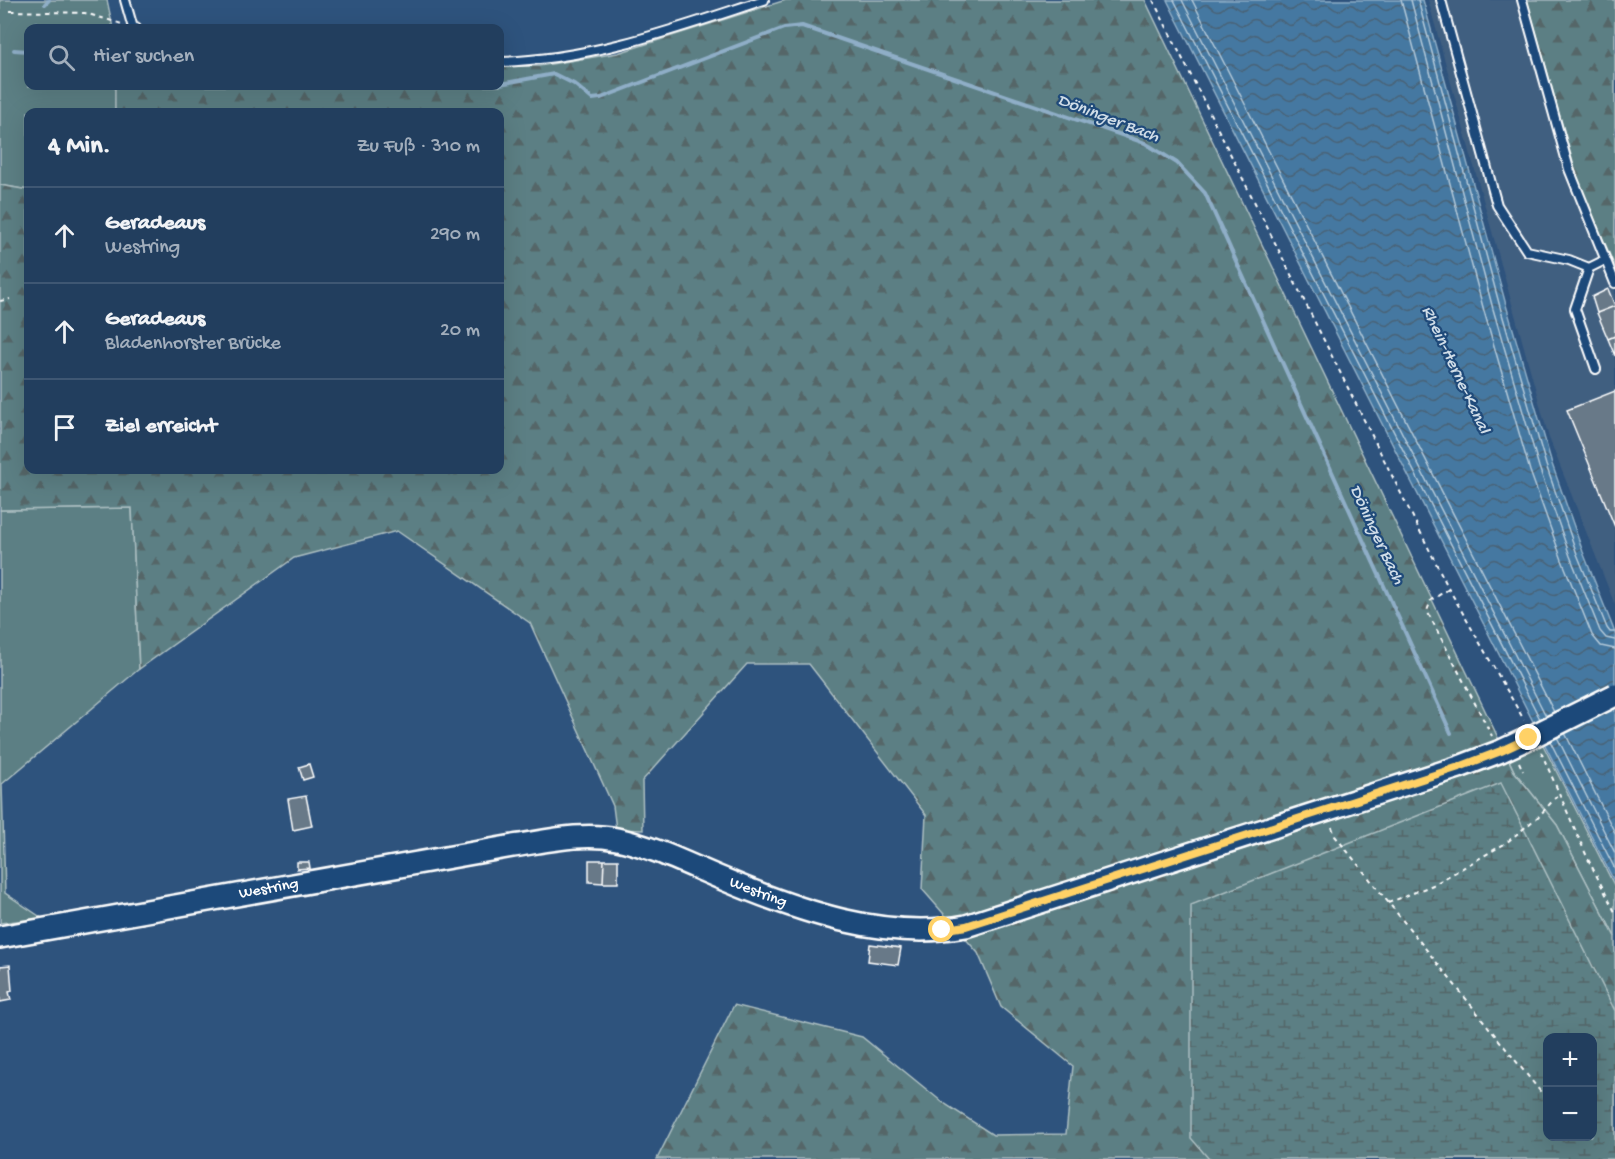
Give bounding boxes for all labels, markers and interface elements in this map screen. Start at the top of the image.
search box [24,24,504,90]
icon: search [45,41,78,74]
text: Hier suchen [93,44,194,70]
water label: Döninger Bach [1054,90,1162,148]
text: 4 Min. [48,132,111,163]
text: Zu Fuß · 310 m [357,136,480,159]
text: Geradeaus [105,211,205,237]
icon: ahead [48,219,81,252]
text: 290 m [430,224,480,247]
text: Westring [105,237,180,260]
water label: Rhein-Herne-Kanal [1416,303,1494,438]
text: Geradeaus [105,307,205,333]
icon: ahead [48,315,81,348]
text: 20 m [440,320,480,343]
text: Bladenhorster Brücke [105,333,281,356]
icon: arrive [48,411,81,444]
text: Ziel erreicht [105,414,217,440]
water label: Döninger Bach [1344,482,1408,588]
route end [1515,724,1541,750]
street label: Westring [726,873,789,913]
street label: Westring [238,875,300,904]
route start [928,916,954,942]
map controls [1543,1033,1597,1141]
button: + [1543,1033,1597,1087]
button: − [1543,1087,1597,1141]

